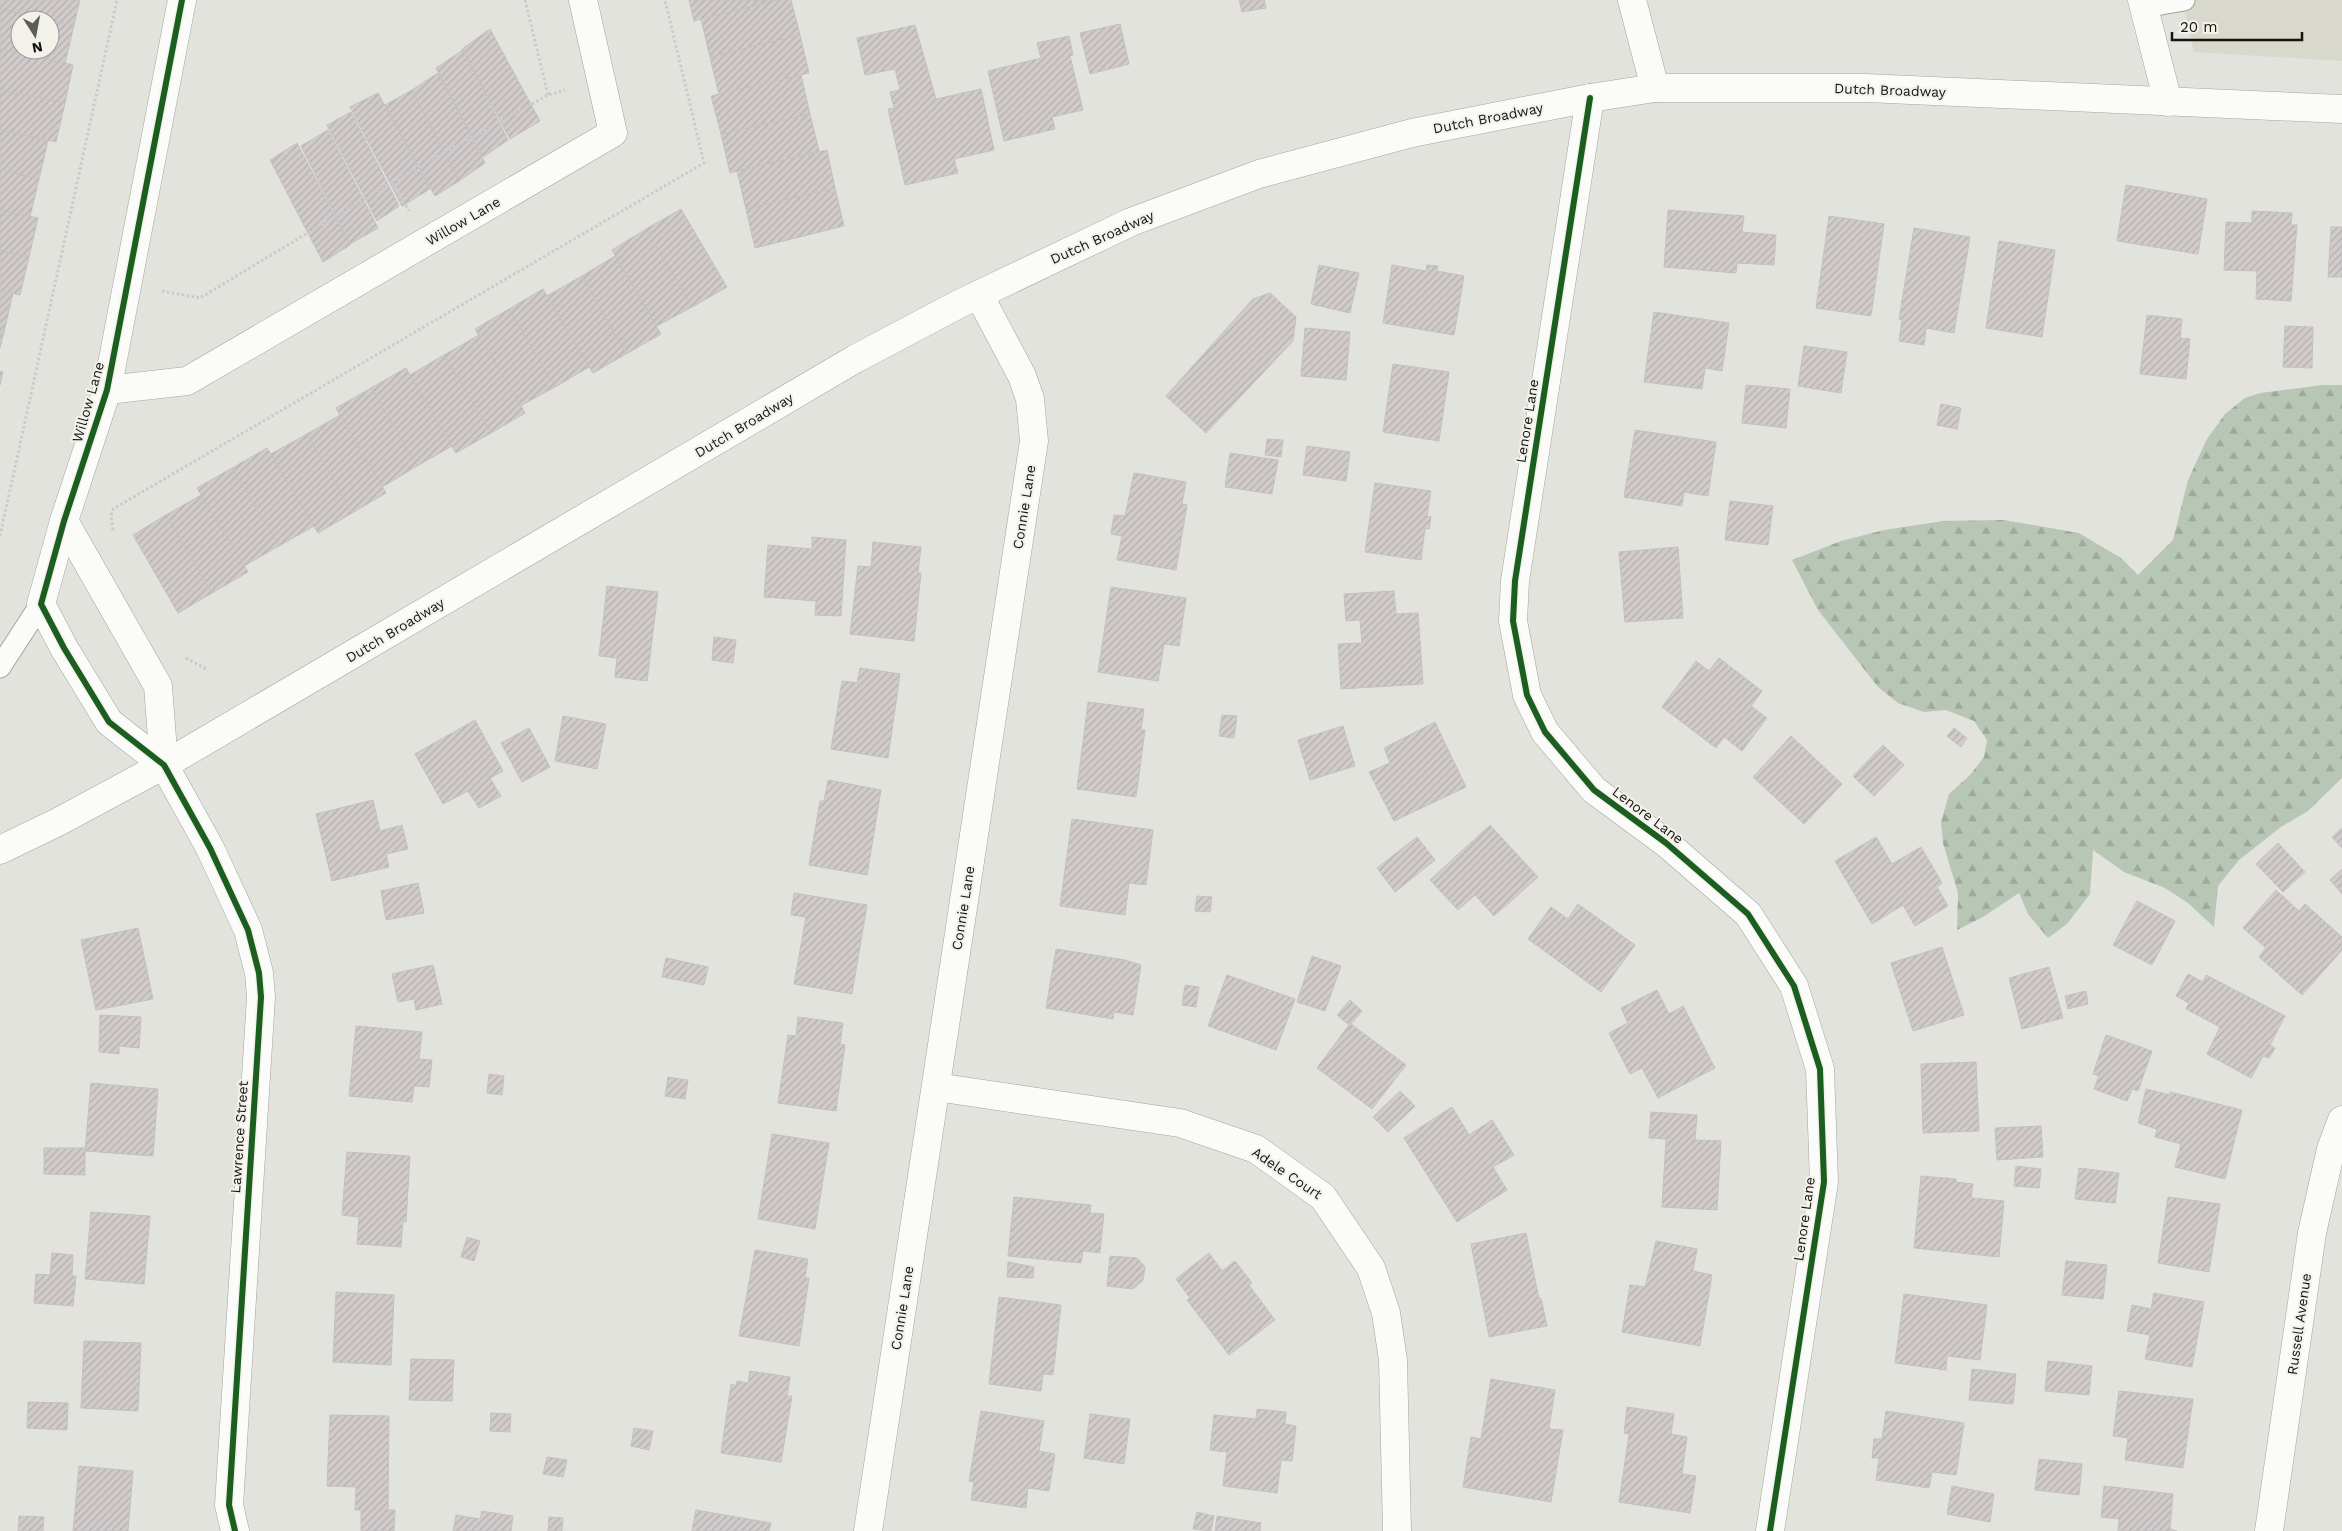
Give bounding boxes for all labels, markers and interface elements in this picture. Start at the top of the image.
north arrow [10,10,60,60]
scale bar [2172,10,2302,42]
text: 20 m [2180,18,2218,36]
text: N [31,39,44,57]
street label: Dutch Broadway [1834,80,1947,100]
street label: Dutch Broadway [1432,99,1545,137]
street label: Willow Lane [423,193,503,249]
street label: Dutch Broadway [1048,207,1157,267]
street label: Willow Lane [69,360,107,444]
street label: Lenore Lane [1512,378,1542,464]
street label: Dutch Broadway [692,389,797,461]
street label: Connie Lane [1009,464,1039,550]
street label: Dutch Broadway [343,594,448,666]
street label: Lenore Lane [1609,783,1687,847]
street label: Connie Lane [948,865,978,951]
street label: Lawrence Street [227,1080,251,1194]
street label: Adele Court [1249,1144,1325,1202]
street label: Lenore Lane [1790,1176,1818,1262]
street label: Connie Lane [887,1265,917,1351]
street label: Russell Avenue [2284,1272,2314,1376]

